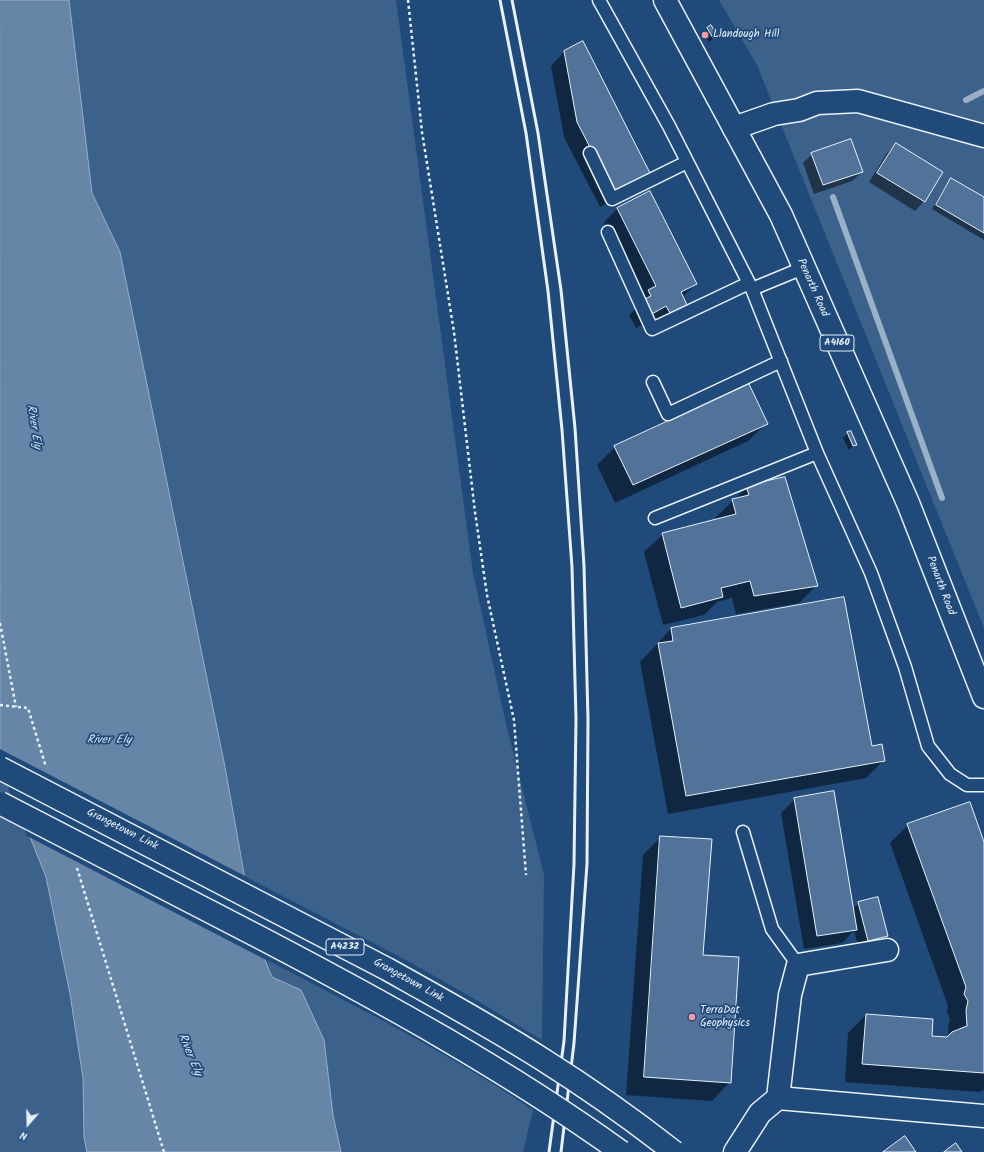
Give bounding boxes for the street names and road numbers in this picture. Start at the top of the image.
street label: Penarth Road [793,257,831,319]
road number: A4160 [820,335,854,351]
street label: Penarth Road [923,555,957,617]
street label: Grangetown Link [84,806,160,854]
road number: A4232 [326,939,364,955]
street label: Grangetown Link [371,956,445,1006]

